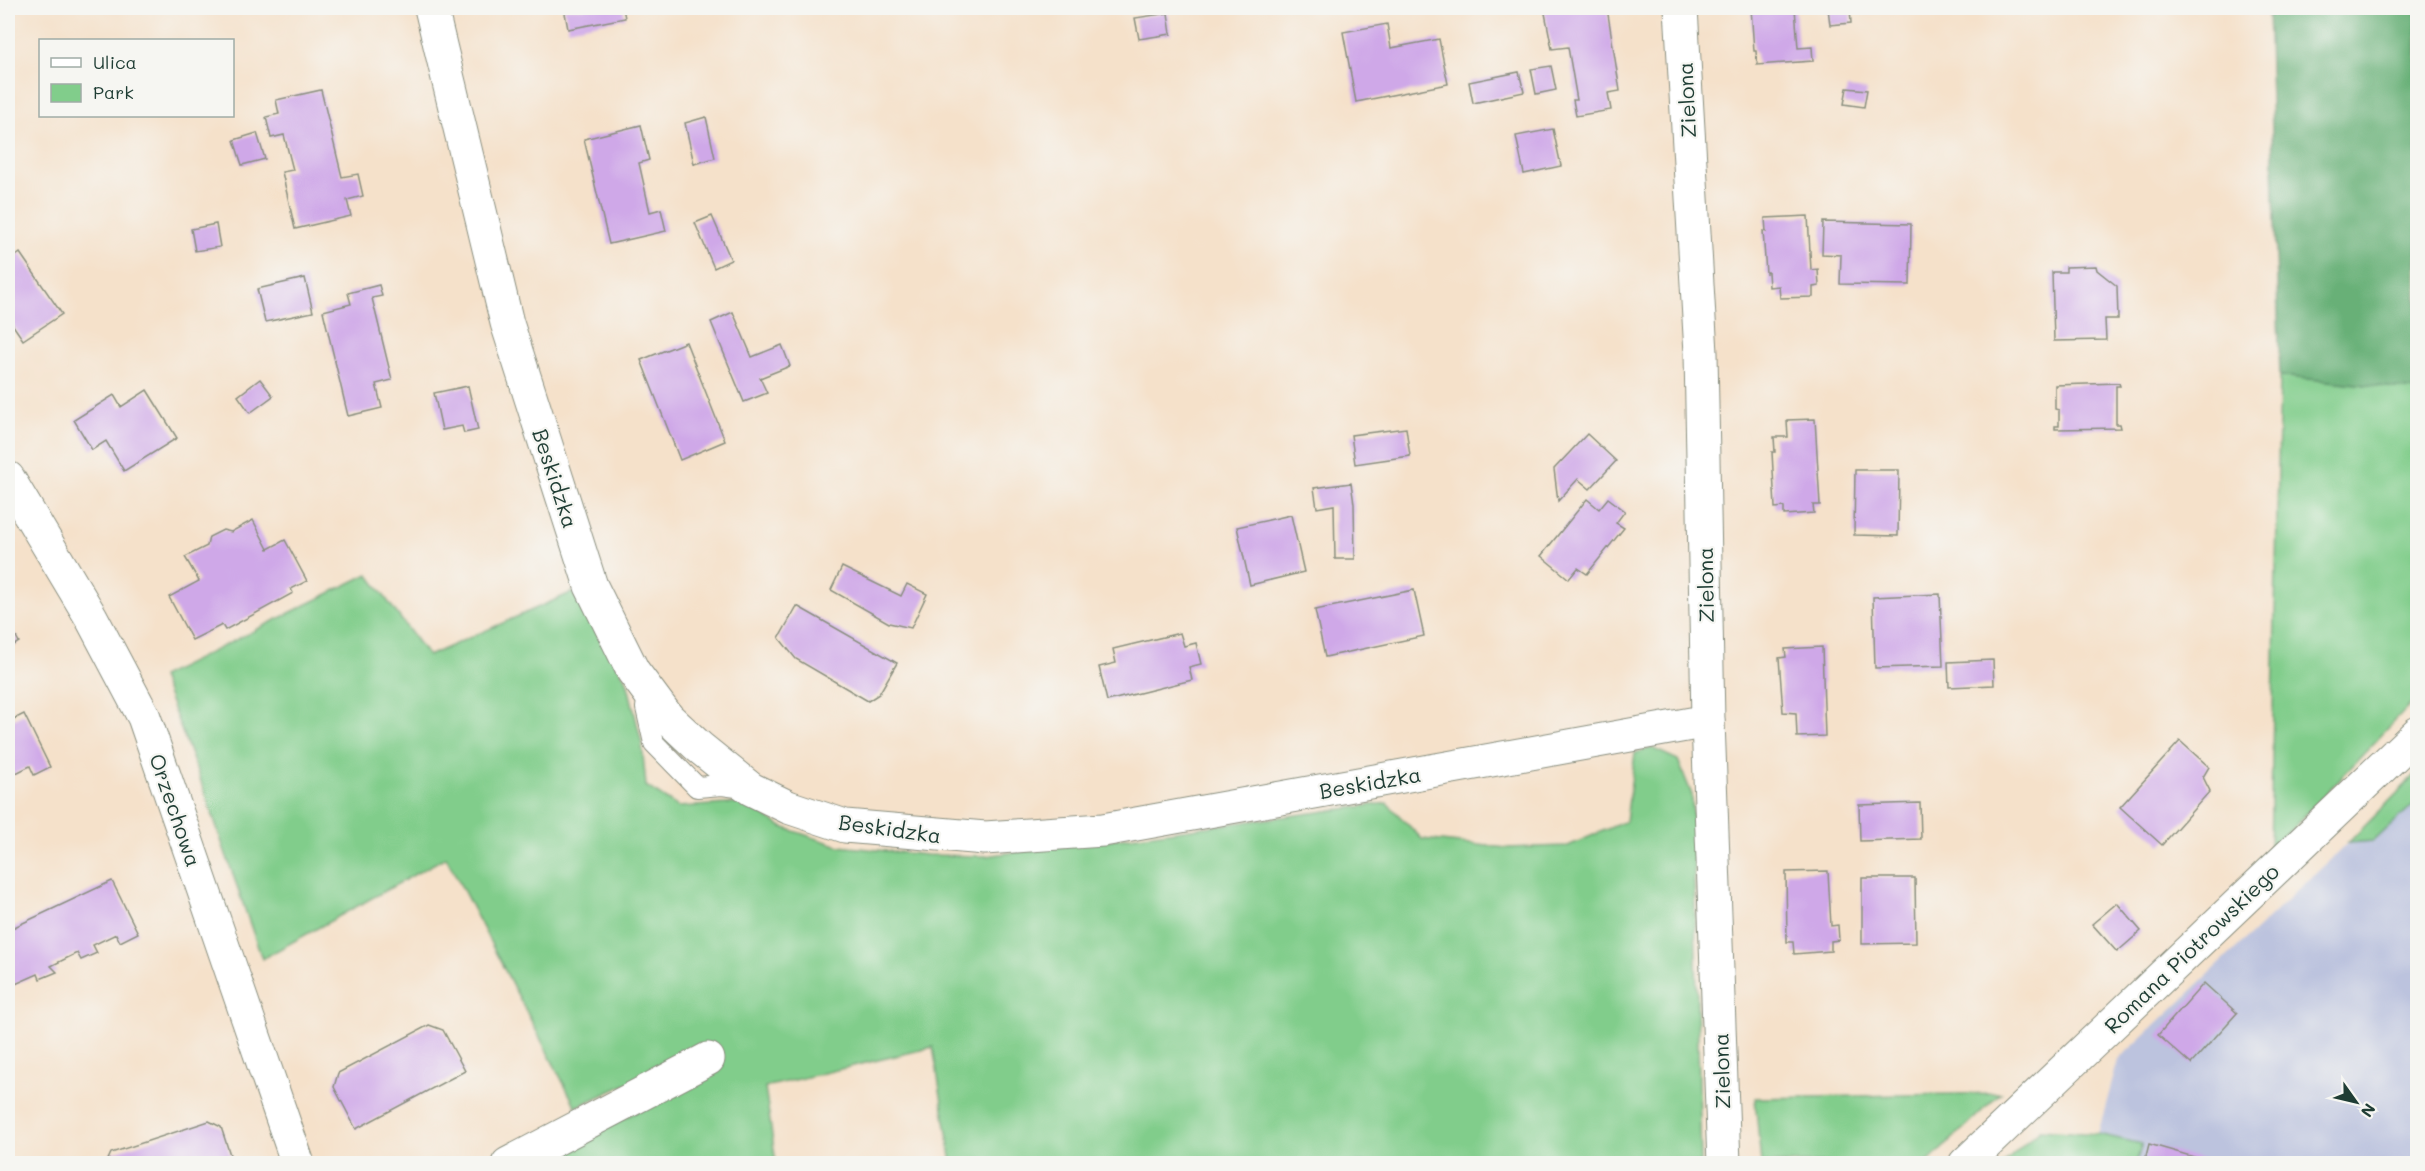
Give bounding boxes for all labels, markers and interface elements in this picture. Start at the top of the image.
legend [39,39,234,117]
text: Ulica [93,50,137,74]
street label: Zielona [1671,61,1701,139]
text: Park [93,80,134,104]
street label: Beskidzka [527,425,585,531]
street label: Zielona [1691,547,1719,623]
street label: Orzechowa [144,750,208,870]
street label: Beskidzka [1317,760,1423,804]
street label: Beskidzka [837,807,943,849]
street label: Romana Piotrowskiego [2098,857,2284,1039]
street label: Zielona [1706,1033,1736,1109]
north arrow [2326,1072,2386,1132]
text: N [2357,1100,2381,1122]

